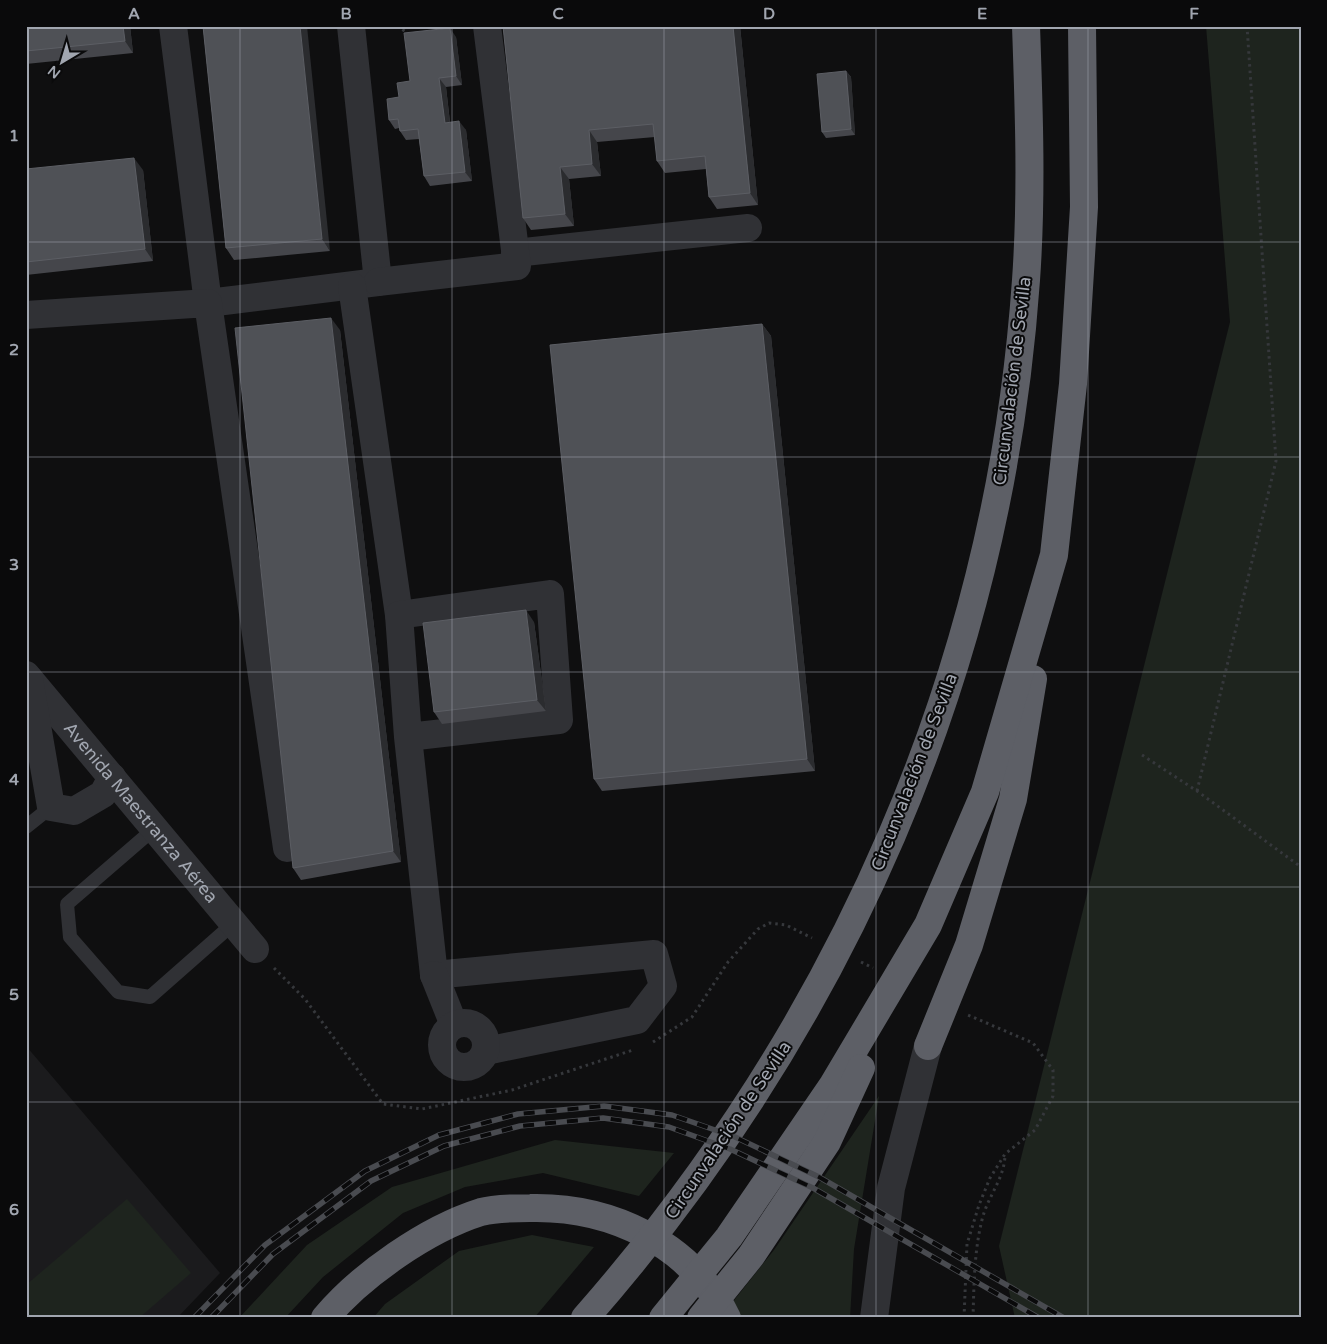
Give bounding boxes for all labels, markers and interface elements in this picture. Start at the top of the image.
text: A [128,4,140,24]
text: B [340,4,352,24]
text: C [552,4,564,24]
text: D [763,4,775,24]
text: E [977,4,987,24]
text: F [1189,4,1199,24]
north arrow [38,38,88,88]
text: N [45,62,64,82]
text: 1 [9,126,19,146]
street label: Circunvalación de Sevilla [988,275,1036,487]
text: 2 [9,340,19,360]
text: 3 [9,555,19,575]
street label: Circunvalación de Sevilla [866,670,962,874]
street label: Avenida Maestranza Aérea [59,717,223,907]
text: 4 [9,770,19,790]
text: 5 [9,985,19,1005]
street label: Circunvalación de Sevilla [660,1037,796,1223]
text: 6 [9,1200,19,1220]

